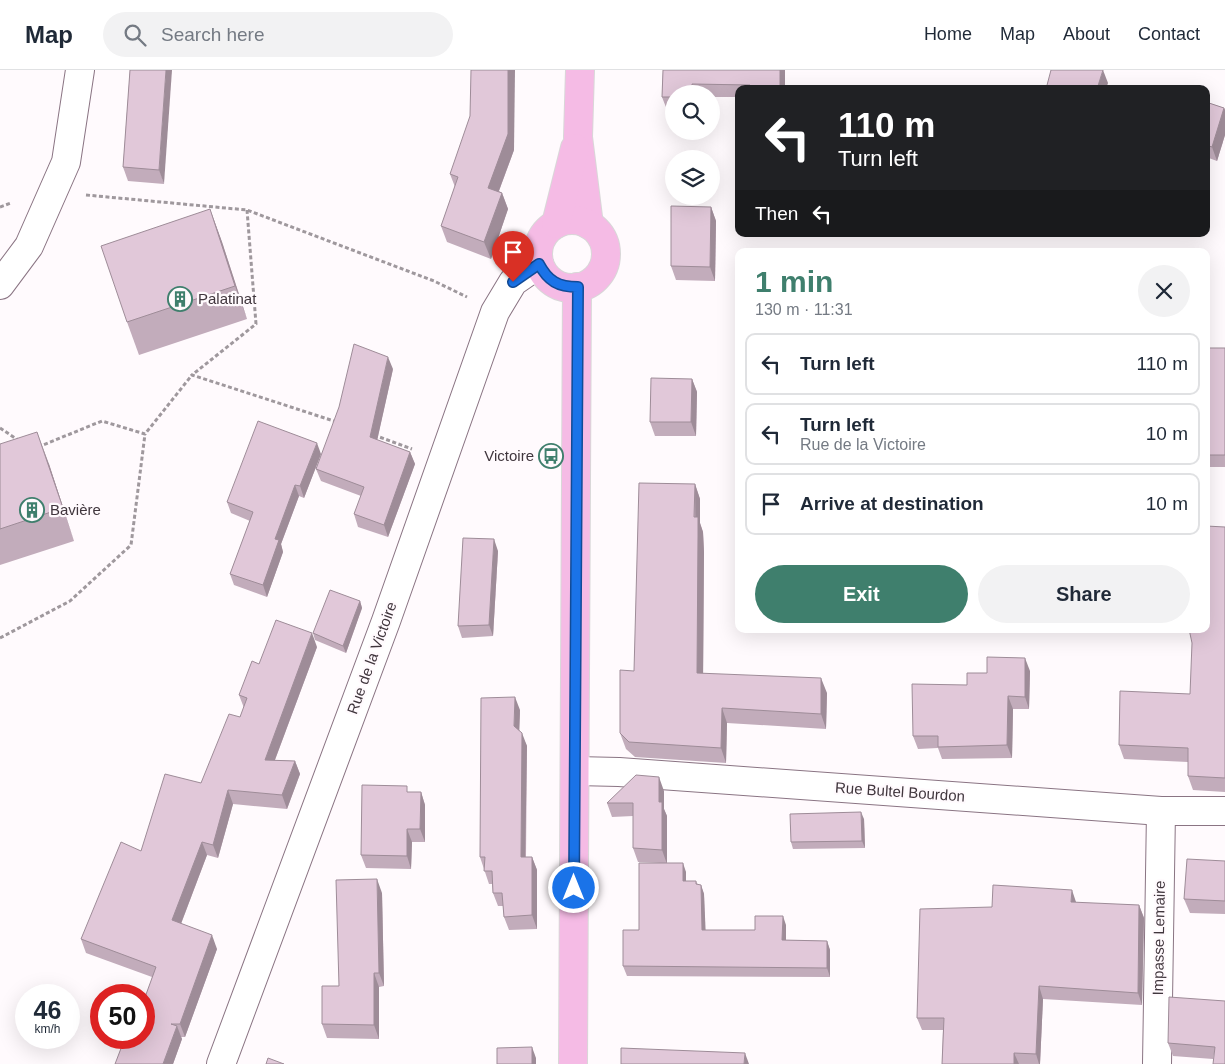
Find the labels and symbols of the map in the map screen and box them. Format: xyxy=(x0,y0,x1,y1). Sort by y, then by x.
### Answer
pin xyxy=(492,231,534,282)
building icon: Palatinat xyxy=(167,286,193,312)
place label: Palatinat xyxy=(198,290,257,307)
bus stop icon: Victoire xyxy=(538,443,564,469)
place label: Victoire xyxy=(484,447,534,464)
building icon: Bavière xyxy=(19,497,45,523)
place label: Bavière xyxy=(50,501,101,518)
street label: Rue de la Victoire xyxy=(343,599,400,716)
street label: Rue Bultel Bourdon xyxy=(835,778,966,805)
position arrow xyxy=(547,861,599,913)
street label: Impasse Lemaire xyxy=(1149,880,1168,996)
speed limit sign: 50 xyxy=(90,984,155,1049)

